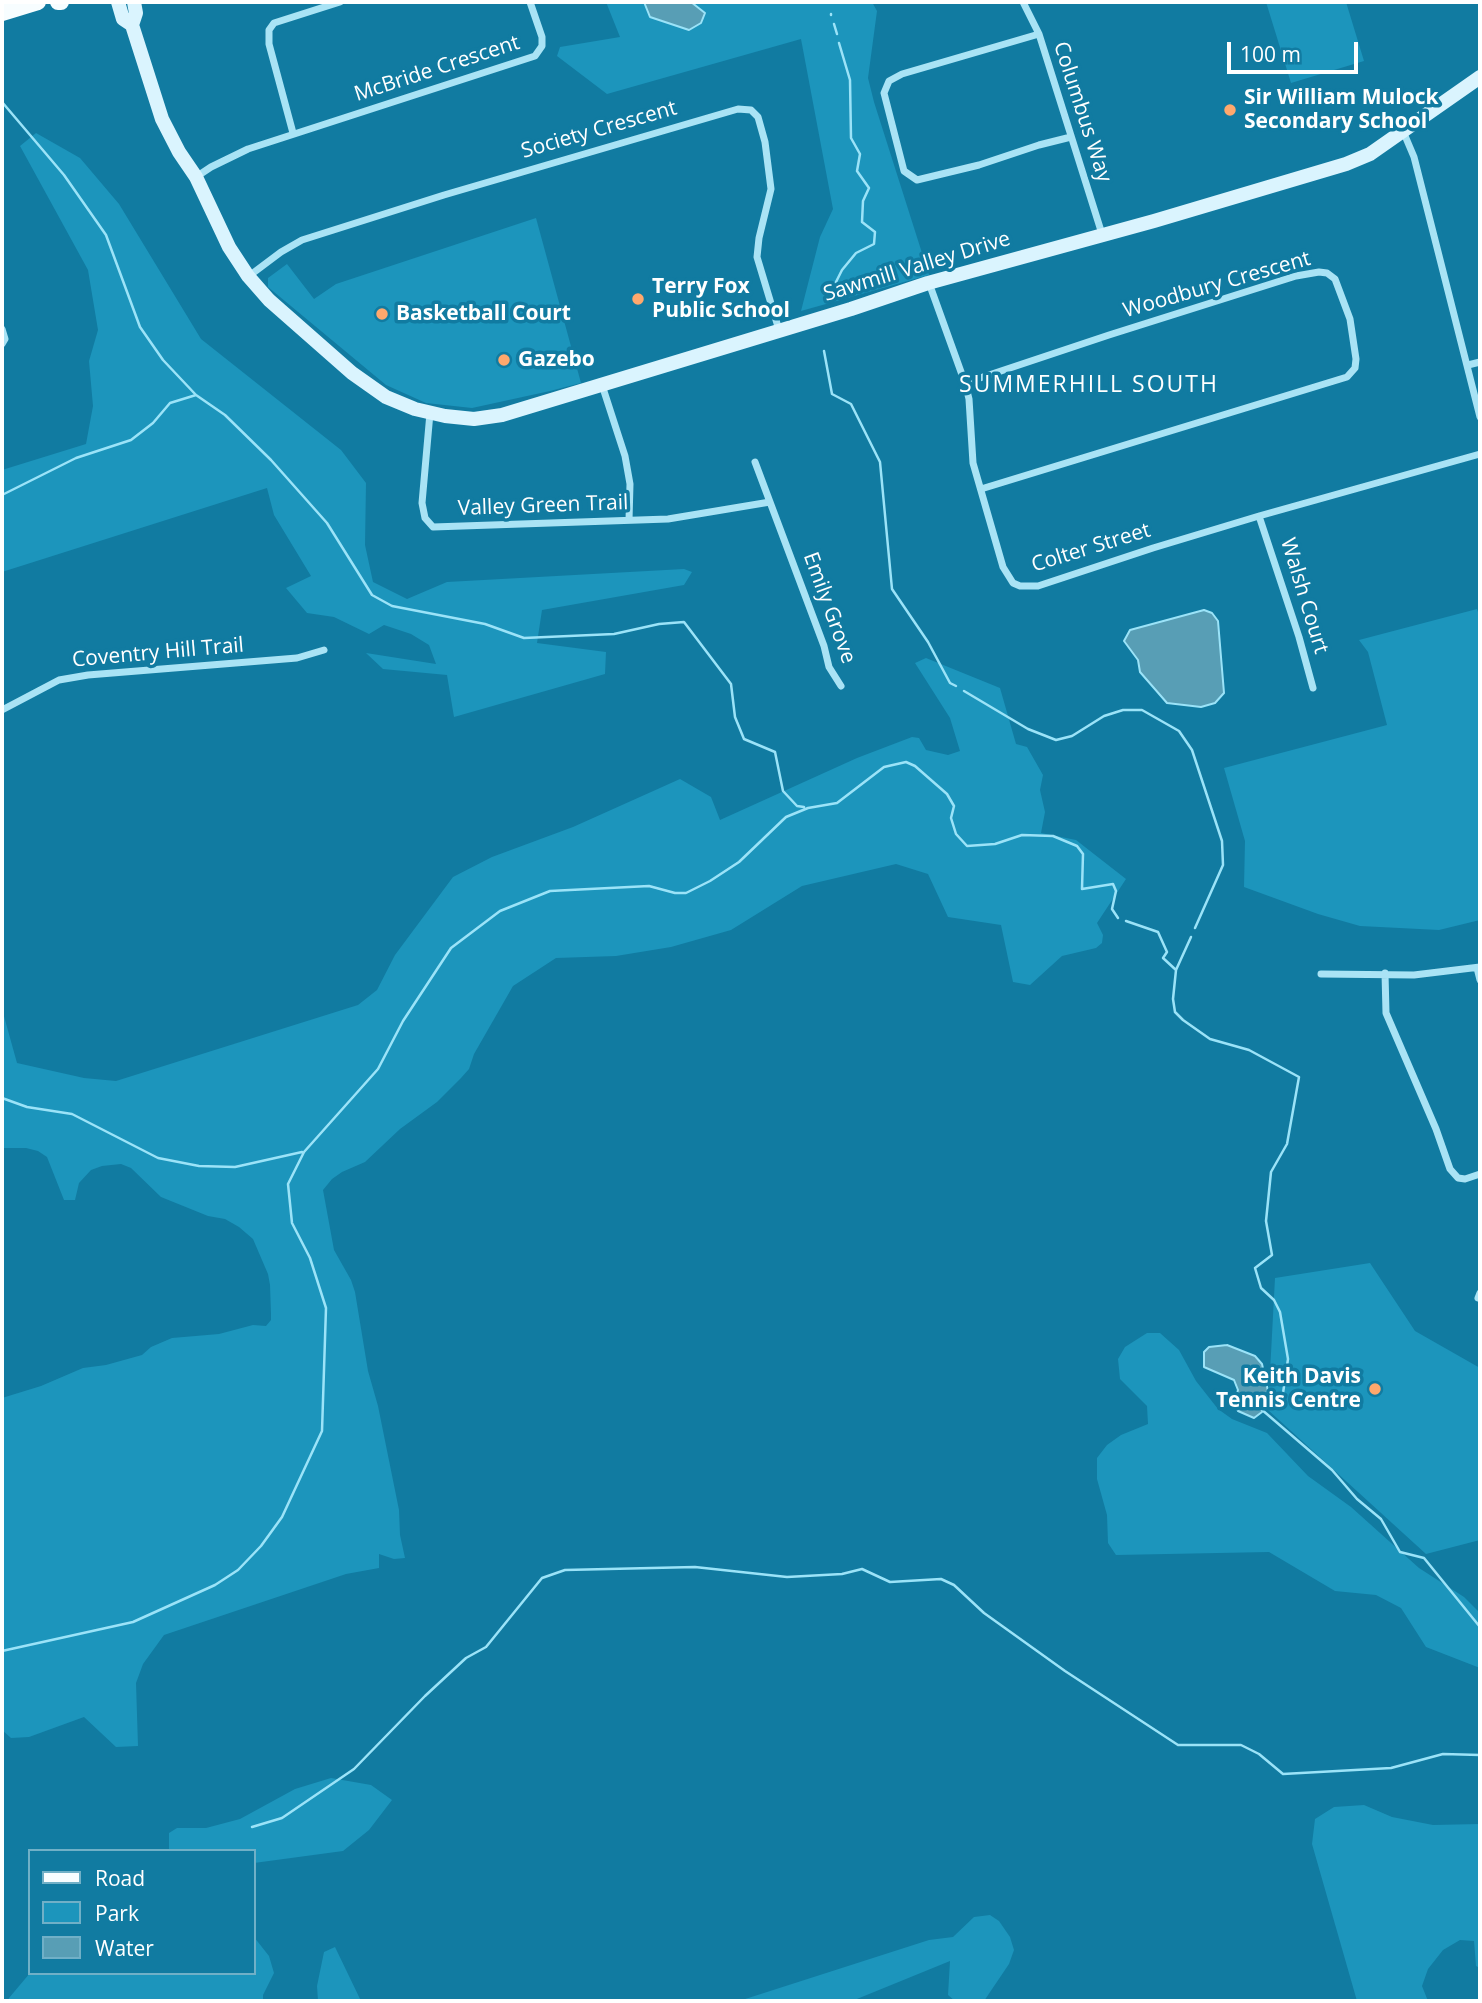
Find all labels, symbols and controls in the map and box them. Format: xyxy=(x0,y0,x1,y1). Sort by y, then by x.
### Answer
scale bar xyxy=(1230,28,1361,72)
street label: McBride Crescent xyxy=(351,30,523,108)
street label: Columbus Way xyxy=(1047,39,1117,185)
text: 100 m xyxy=(1240,40,1301,68)
place label: Sir William Mulock Secondary School xyxy=(1244,85,1438,135)
street label: Society Crescent xyxy=(518,96,680,164)
marker: Sir William Mulock Secondary School xyxy=(1222,102,1238,118)
street label: Sawmill Valley Drive xyxy=(820,227,1014,307)
street label: Woodbury Crescent xyxy=(1120,246,1314,324)
place label: Terry Fox Public School xyxy=(652,274,790,324)
marker: Terry Fox Public School xyxy=(630,291,646,307)
place label: Basketball Court xyxy=(396,301,571,327)
marker: Basketball Court xyxy=(374,306,390,322)
place label: Gazebo xyxy=(518,347,595,373)
marker: Gazebo xyxy=(496,352,512,368)
district label: SUMMERHILL SOUTH xyxy=(961,371,1217,399)
street label: Valley Green Trail xyxy=(457,490,629,522)
street label: Colter Street xyxy=(1028,518,1154,578)
street label: Walsh Court xyxy=(1274,535,1334,657)
street label: Emily Grove xyxy=(797,549,861,667)
street label: Coventry Hill Trail xyxy=(71,633,245,673)
place label: Keith Davis Tennis Centre xyxy=(1216,1364,1361,1414)
marker: Keith Davis Tennis Centre xyxy=(1367,1381,1383,1397)
legend xyxy=(28,1849,256,1975)
text: Road xyxy=(95,1864,145,1892)
text: Park xyxy=(95,1899,139,1927)
text: Water xyxy=(95,1934,154,1962)

